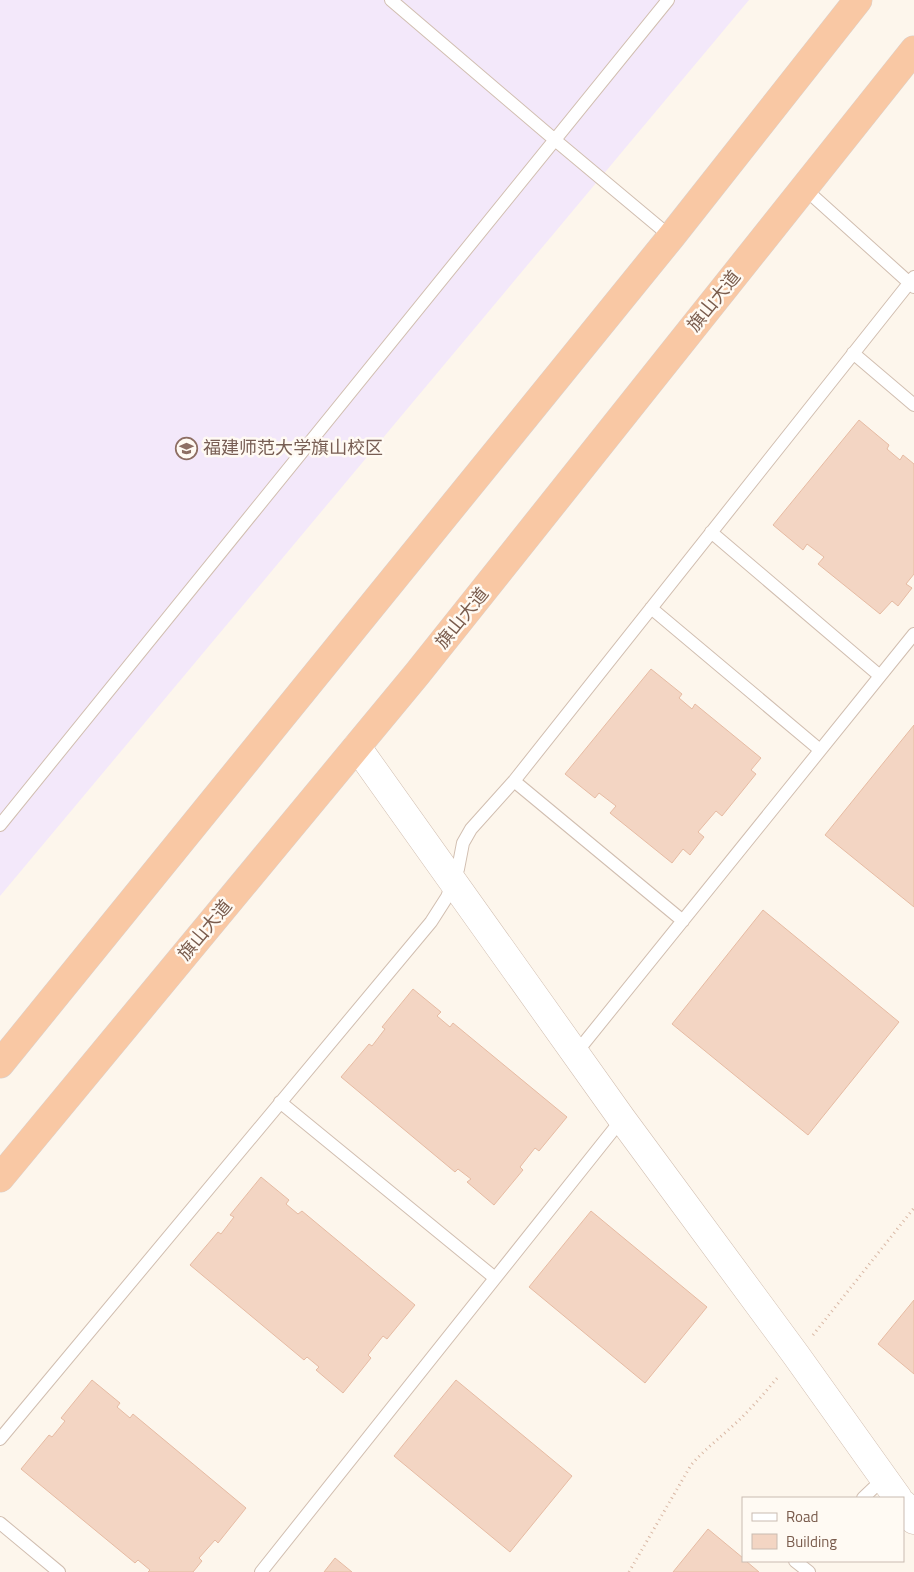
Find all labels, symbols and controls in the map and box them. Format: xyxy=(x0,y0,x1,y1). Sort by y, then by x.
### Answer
street label: 旗山大道 xyxy=(680,264,747,337)
place label: 福建师范大学旗山校区 xyxy=(203,434,383,461)
school or university icon: 福建师范大学旗山校区 xyxy=(175,436,199,460)
street label: 旗山大道 xyxy=(428,581,495,654)
street label: 旗山大道 xyxy=(171,893,238,966)
legend xyxy=(742,1497,904,1562)
text: Road xyxy=(786,1505,818,1528)
text: Building xyxy=(786,1530,837,1553)

